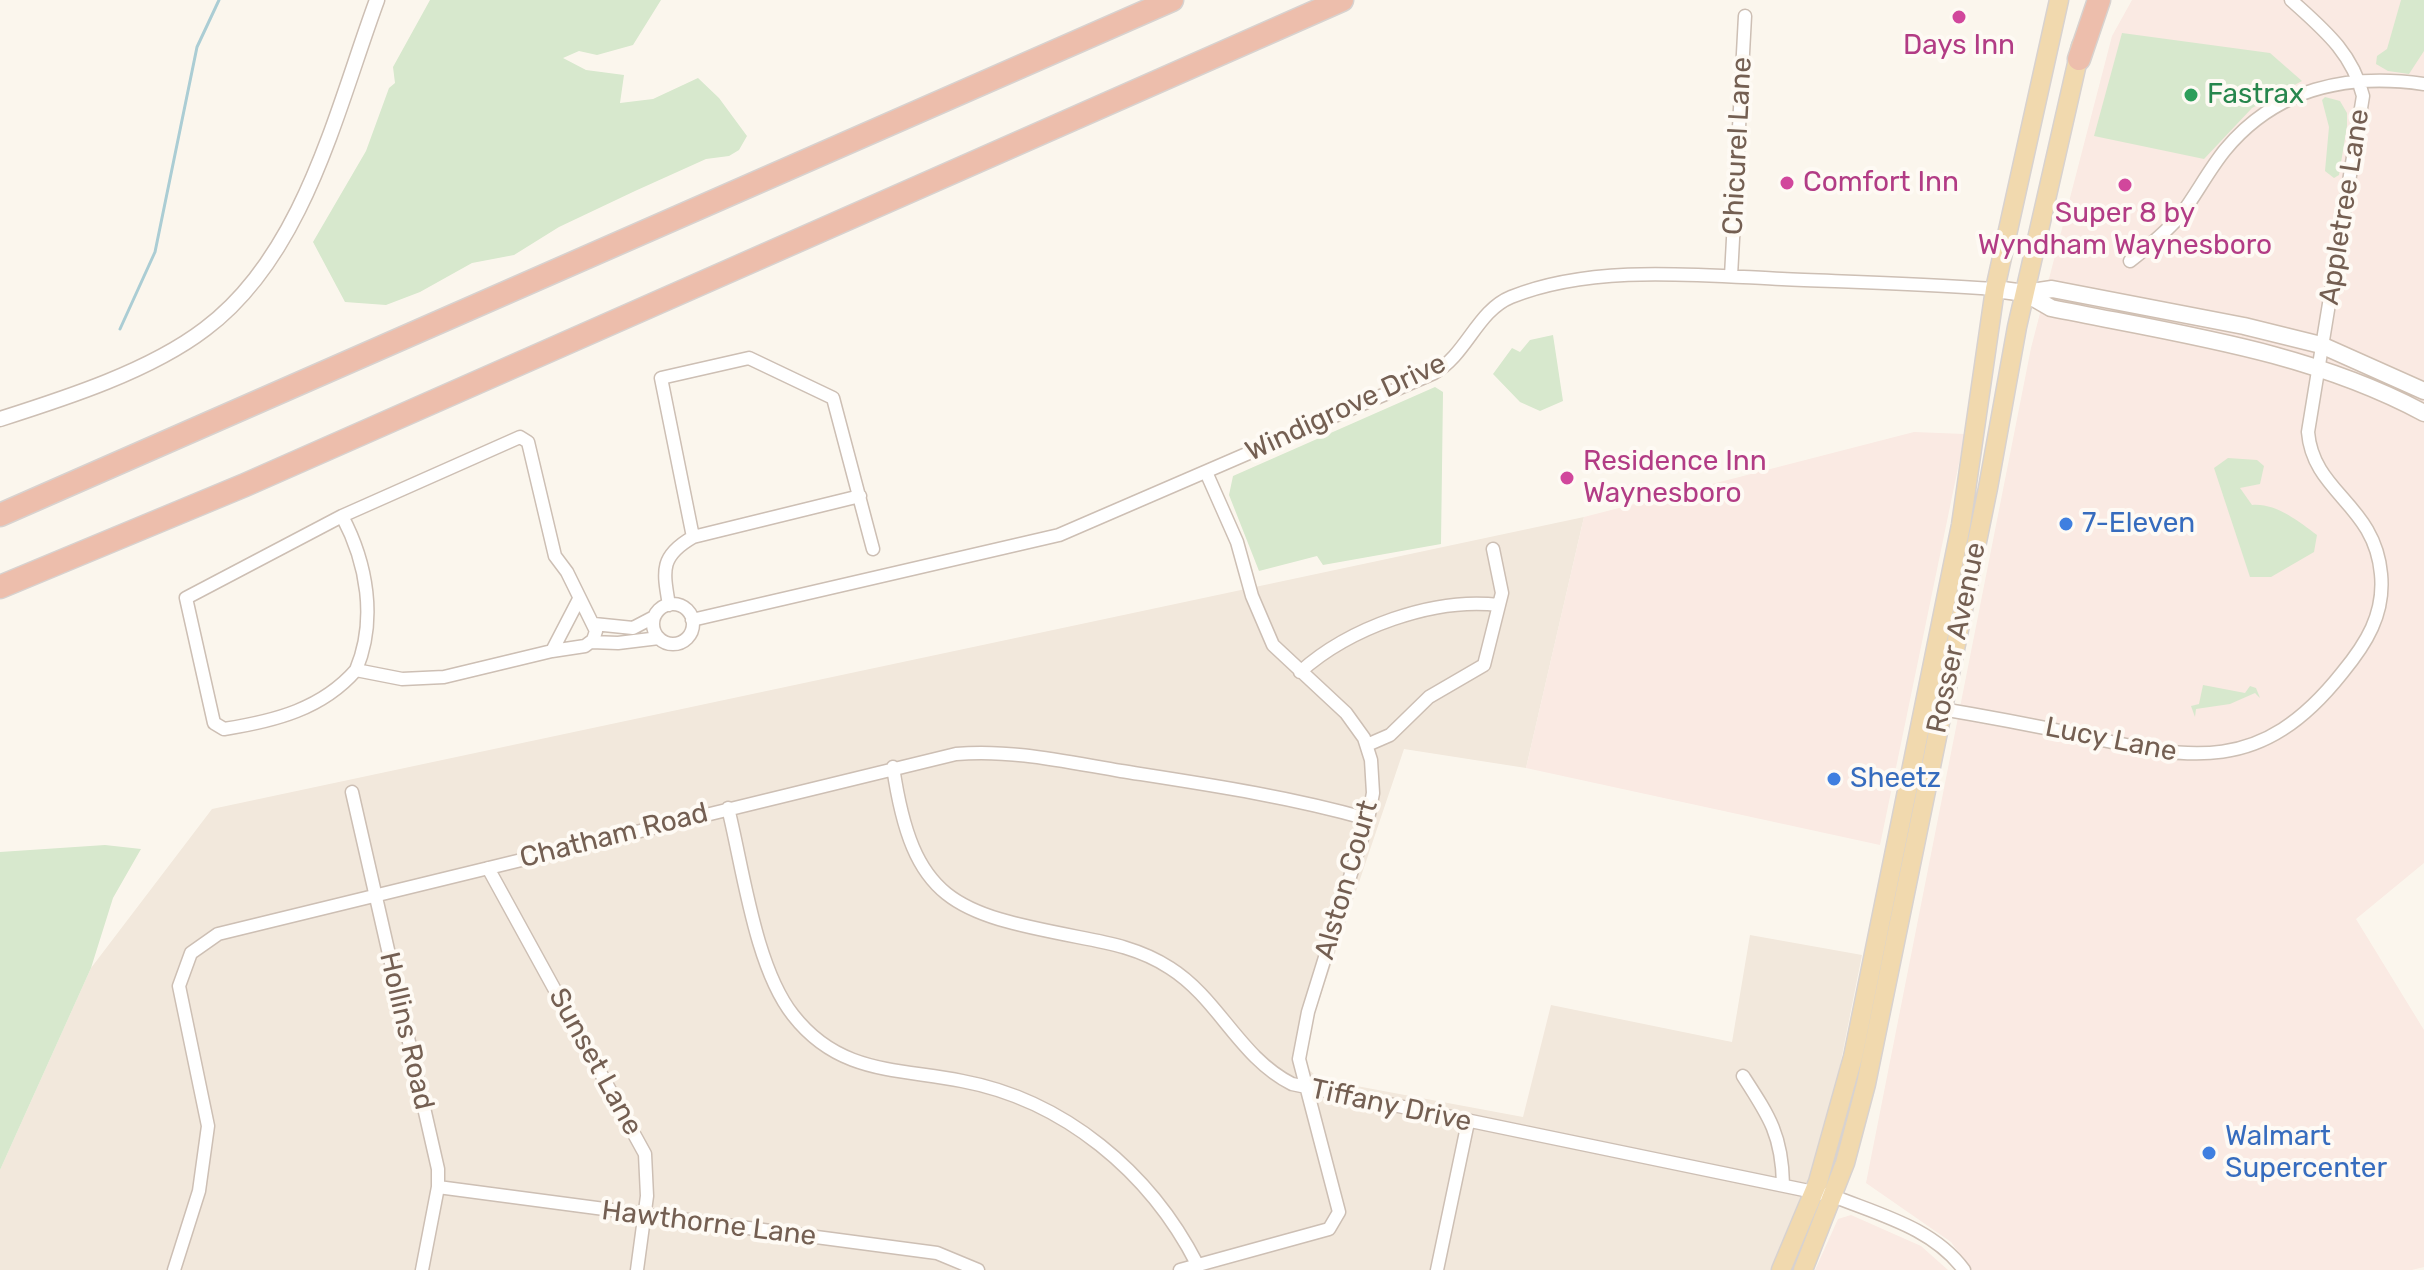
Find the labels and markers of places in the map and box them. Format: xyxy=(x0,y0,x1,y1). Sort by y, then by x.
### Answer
marker: Days Inn xyxy=(1950,8,1968,26)
place label: Days Inn xyxy=(1903,29,2015,63)
place label: Fastrax xyxy=(2207,78,2304,112)
marker: Fastrax xyxy=(2182,86,2200,104)
place label: Comfort Inn xyxy=(1803,166,1959,200)
marker: Comfort Inn xyxy=(1778,174,1796,192)
marker: Super 8 by Wyndham Waynesboro xyxy=(2116,176,2134,194)
place label: Super 8 by Wyndham Waynesboro xyxy=(1978,197,2272,263)
place label: Residence Inn Waynesboro xyxy=(1583,445,1767,511)
marker: Residence Inn Waynesboro xyxy=(1558,469,1576,487)
place label: 7-Eleven xyxy=(2082,507,2195,541)
marker: 7-Eleven xyxy=(2057,515,2075,533)
place label: Sheetz xyxy=(1850,762,1941,796)
marker: Sheetz xyxy=(1825,770,1843,788)
place label: Walmart Supercenter xyxy=(2225,1120,2387,1186)
marker: Walmart Supercenter xyxy=(2200,1144,2218,1162)

